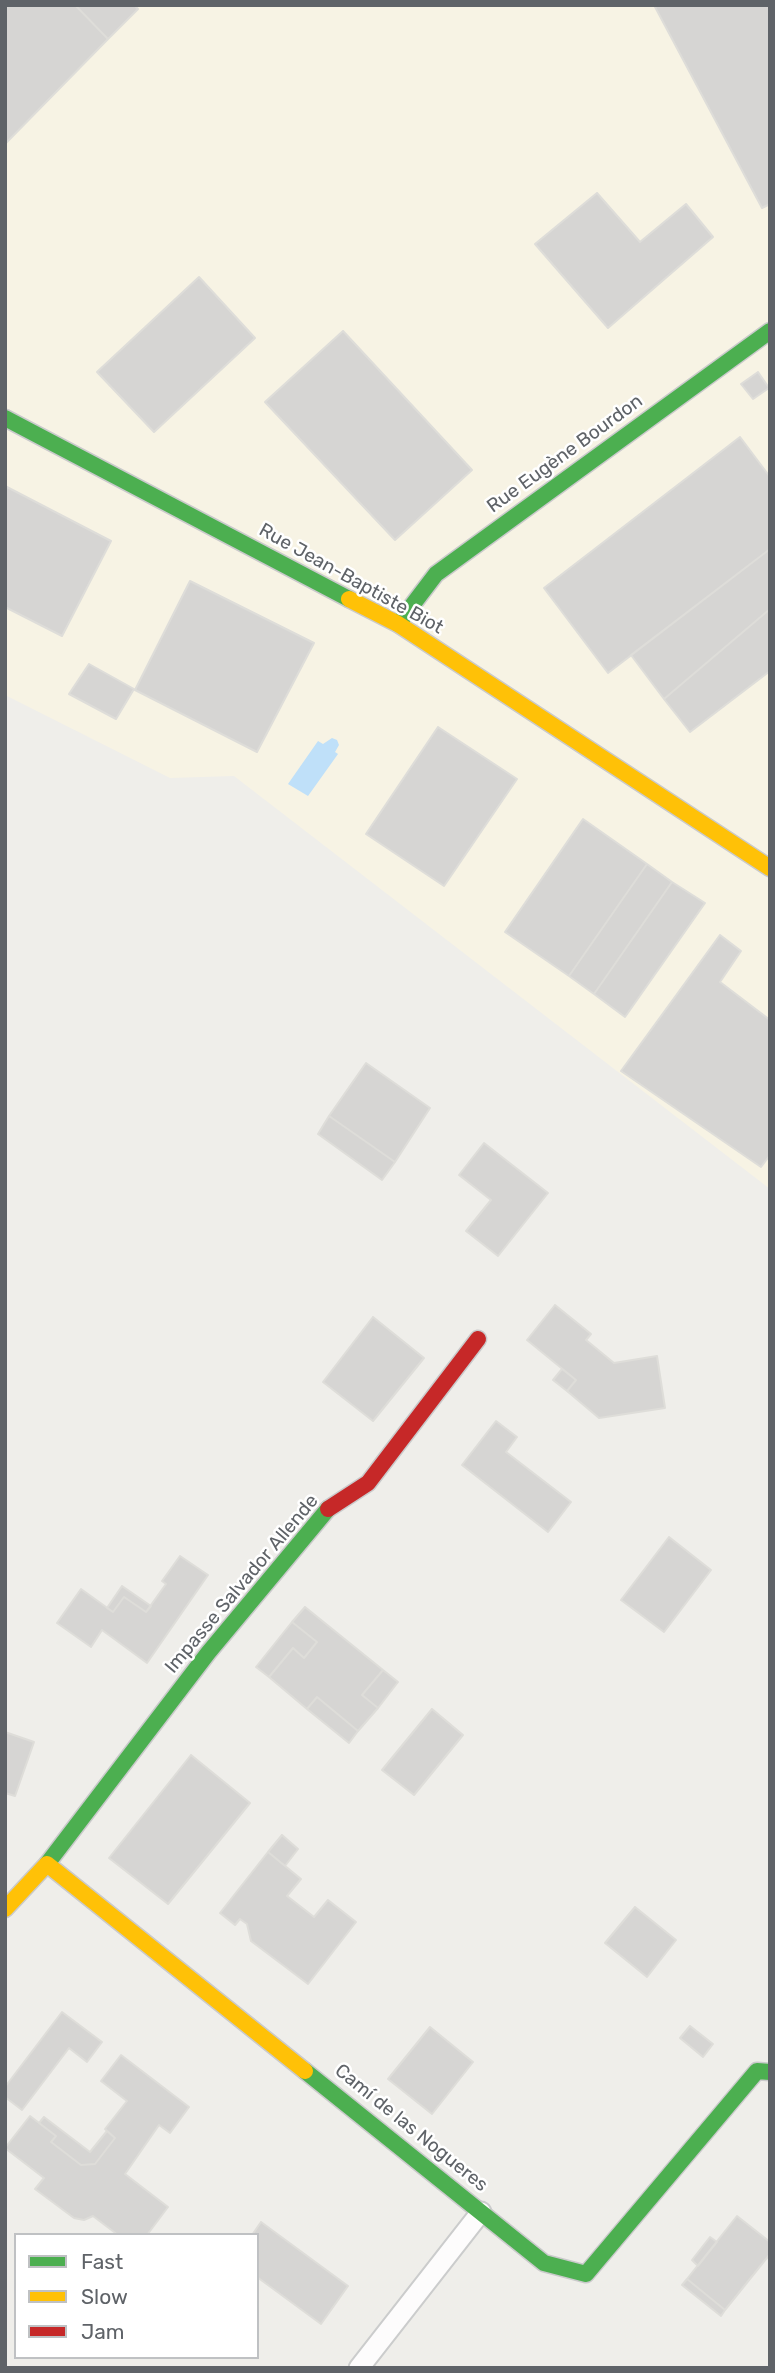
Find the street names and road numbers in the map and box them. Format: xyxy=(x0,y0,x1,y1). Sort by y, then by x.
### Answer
street label: Rue Eugène Bourdon xyxy=(483,390,647,518)
street label: Rue Jean-Baptiste Biot xyxy=(255,519,447,639)
street label: Impasse Salvador Allende xyxy=(161,1490,323,1678)
street label: Camí de las Nogueres xyxy=(330,2059,492,2197)

